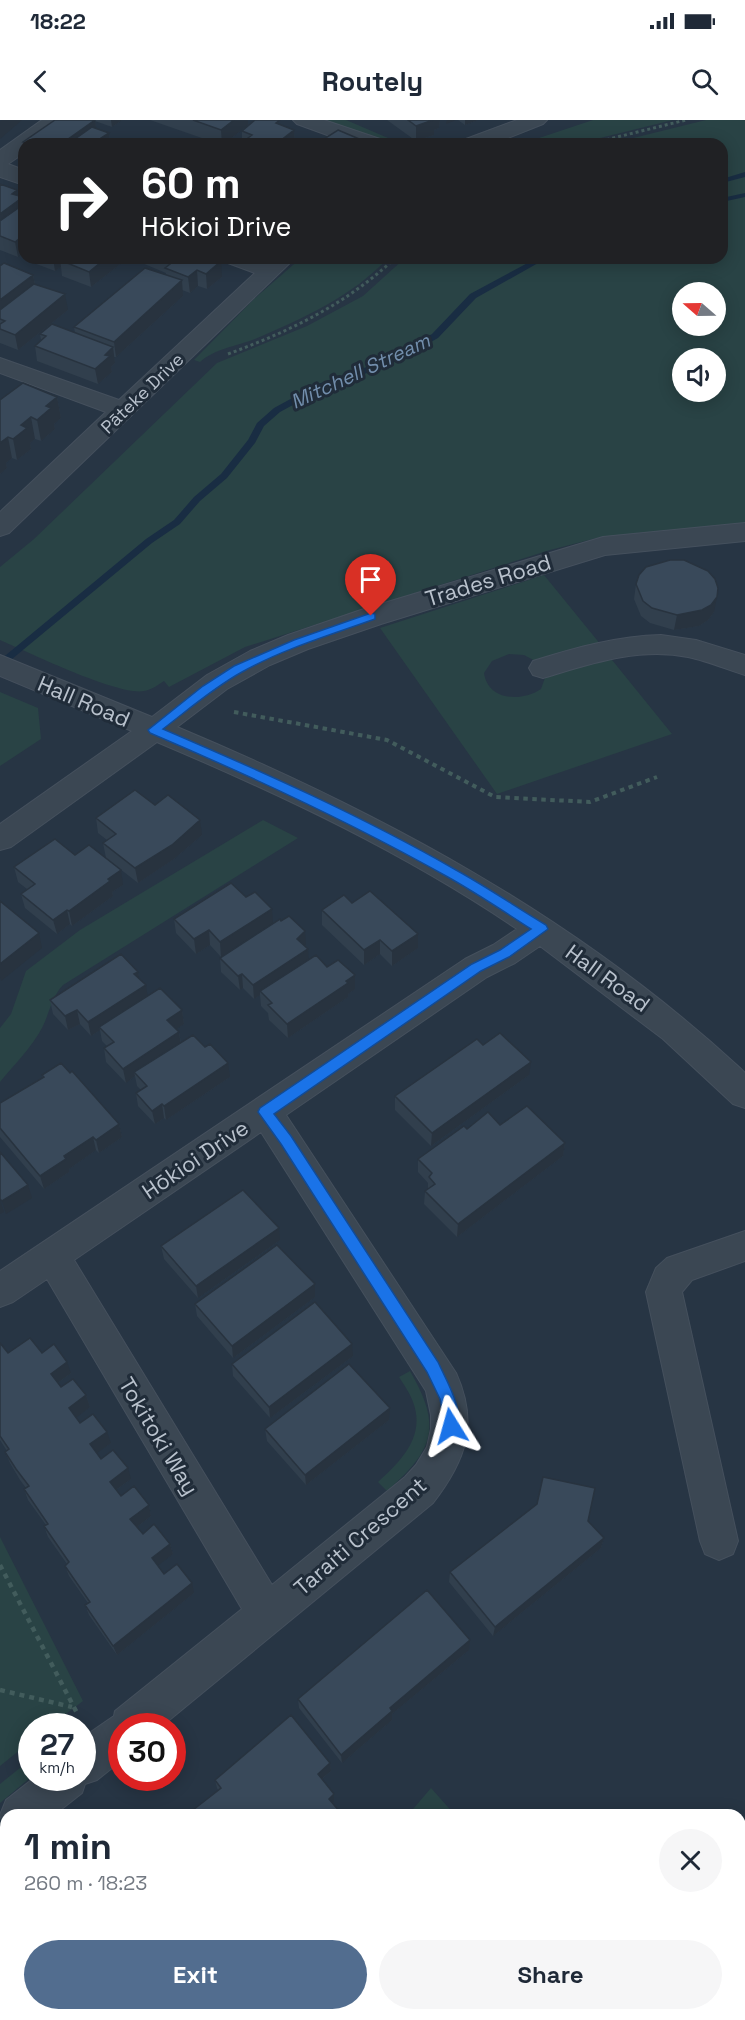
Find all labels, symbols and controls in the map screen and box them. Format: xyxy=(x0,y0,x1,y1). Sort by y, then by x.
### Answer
text: 18:22 xyxy=(30,7,86,35)
text: Routely xyxy=(322,64,423,99)
icon: back xyxy=(24,65,57,98)
icon: search xyxy=(688,65,721,98)
text: 60 m xyxy=(141,157,241,210)
icon: right xyxy=(42,162,120,240)
text: Hōkioi Drive xyxy=(141,209,291,244)
north arrow xyxy=(672,282,726,336)
map controls xyxy=(672,282,726,402)
water label: Mitchell Stream xyxy=(286,327,435,415)
street label: Pāteke Drive xyxy=(96,348,188,438)
button: sound xyxy=(672,348,726,402)
street label: Trades Road xyxy=(422,548,554,612)
pin xyxy=(345,554,396,616)
icon: arrive xyxy=(354,563,387,596)
street label: Hall Road xyxy=(34,669,134,733)
street label: Hall Road xyxy=(560,938,656,1018)
street label: Hōkioi Drive xyxy=(136,1113,254,1205)
street label: Tokitoki Way xyxy=(113,1372,205,1500)
position arrow xyxy=(419,1394,483,1458)
street label: Taraiti Crescent xyxy=(288,1471,432,1601)
speed limit sign: 30 xyxy=(108,1713,186,1791)
text: 27 xyxy=(40,1725,74,1764)
text: km/h xyxy=(39,1758,75,1777)
text: 1 min xyxy=(24,1824,112,1870)
button: close xyxy=(659,1829,722,1892)
text: 260 m · 18:23 xyxy=(24,1870,147,1896)
button: Exit xyxy=(24,1940,367,2009)
button: Share xyxy=(379,1940,722,2009)

